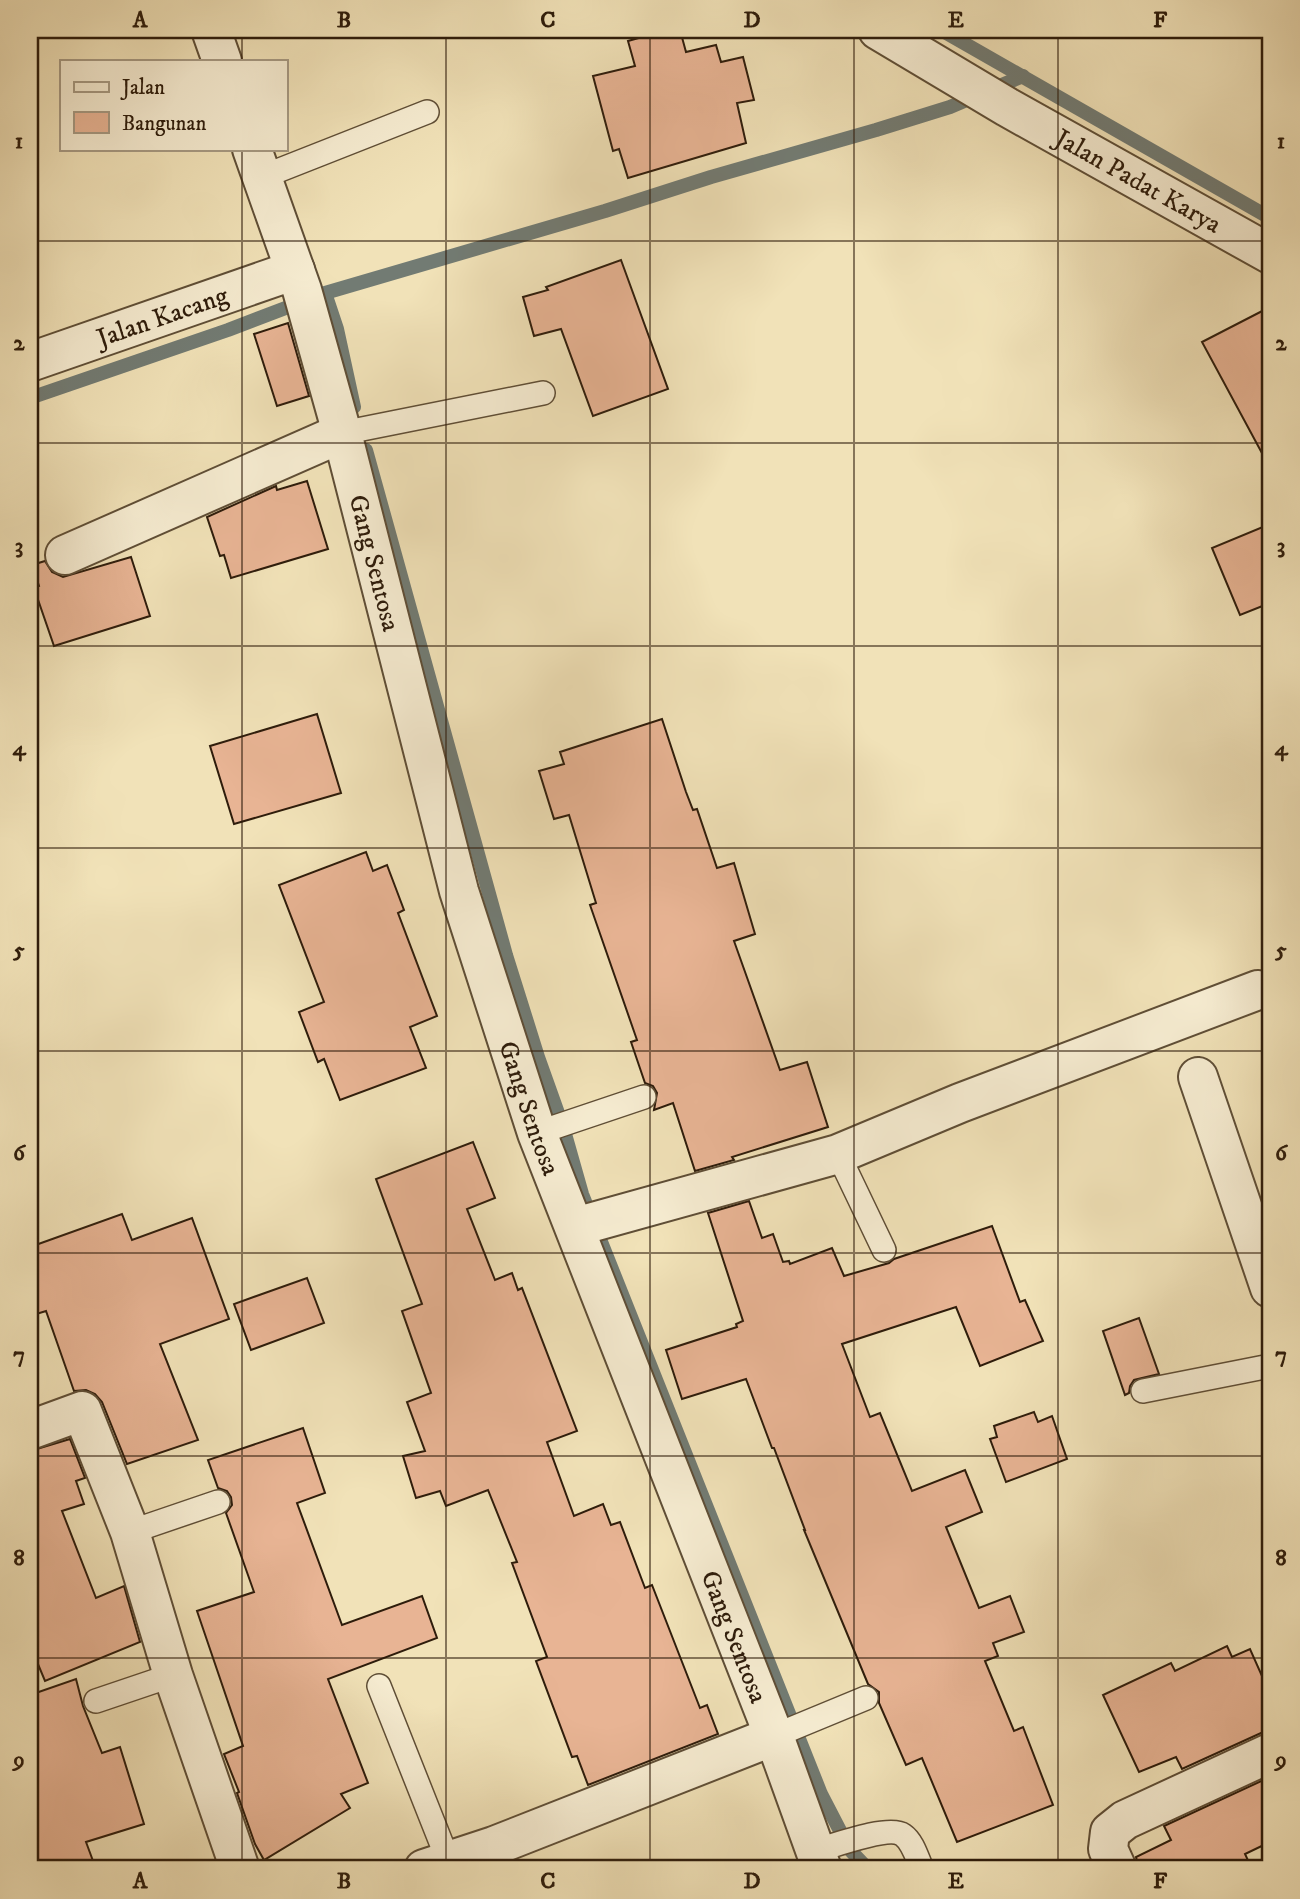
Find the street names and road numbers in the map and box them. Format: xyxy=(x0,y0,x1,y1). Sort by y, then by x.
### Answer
street label: Jalan Padat Karya xyxy=(1047,121,1227,242)
street label: Jalan Kacang xyxy=(91,279,233,356)
street label: Gang Sentosa xyxy=(340,491,407,635)
street label: Gang Sentosa xyxy=(490,1037,567,1180)
street label: Gang Sentosa xyxy=(693,1566,774,1708)

